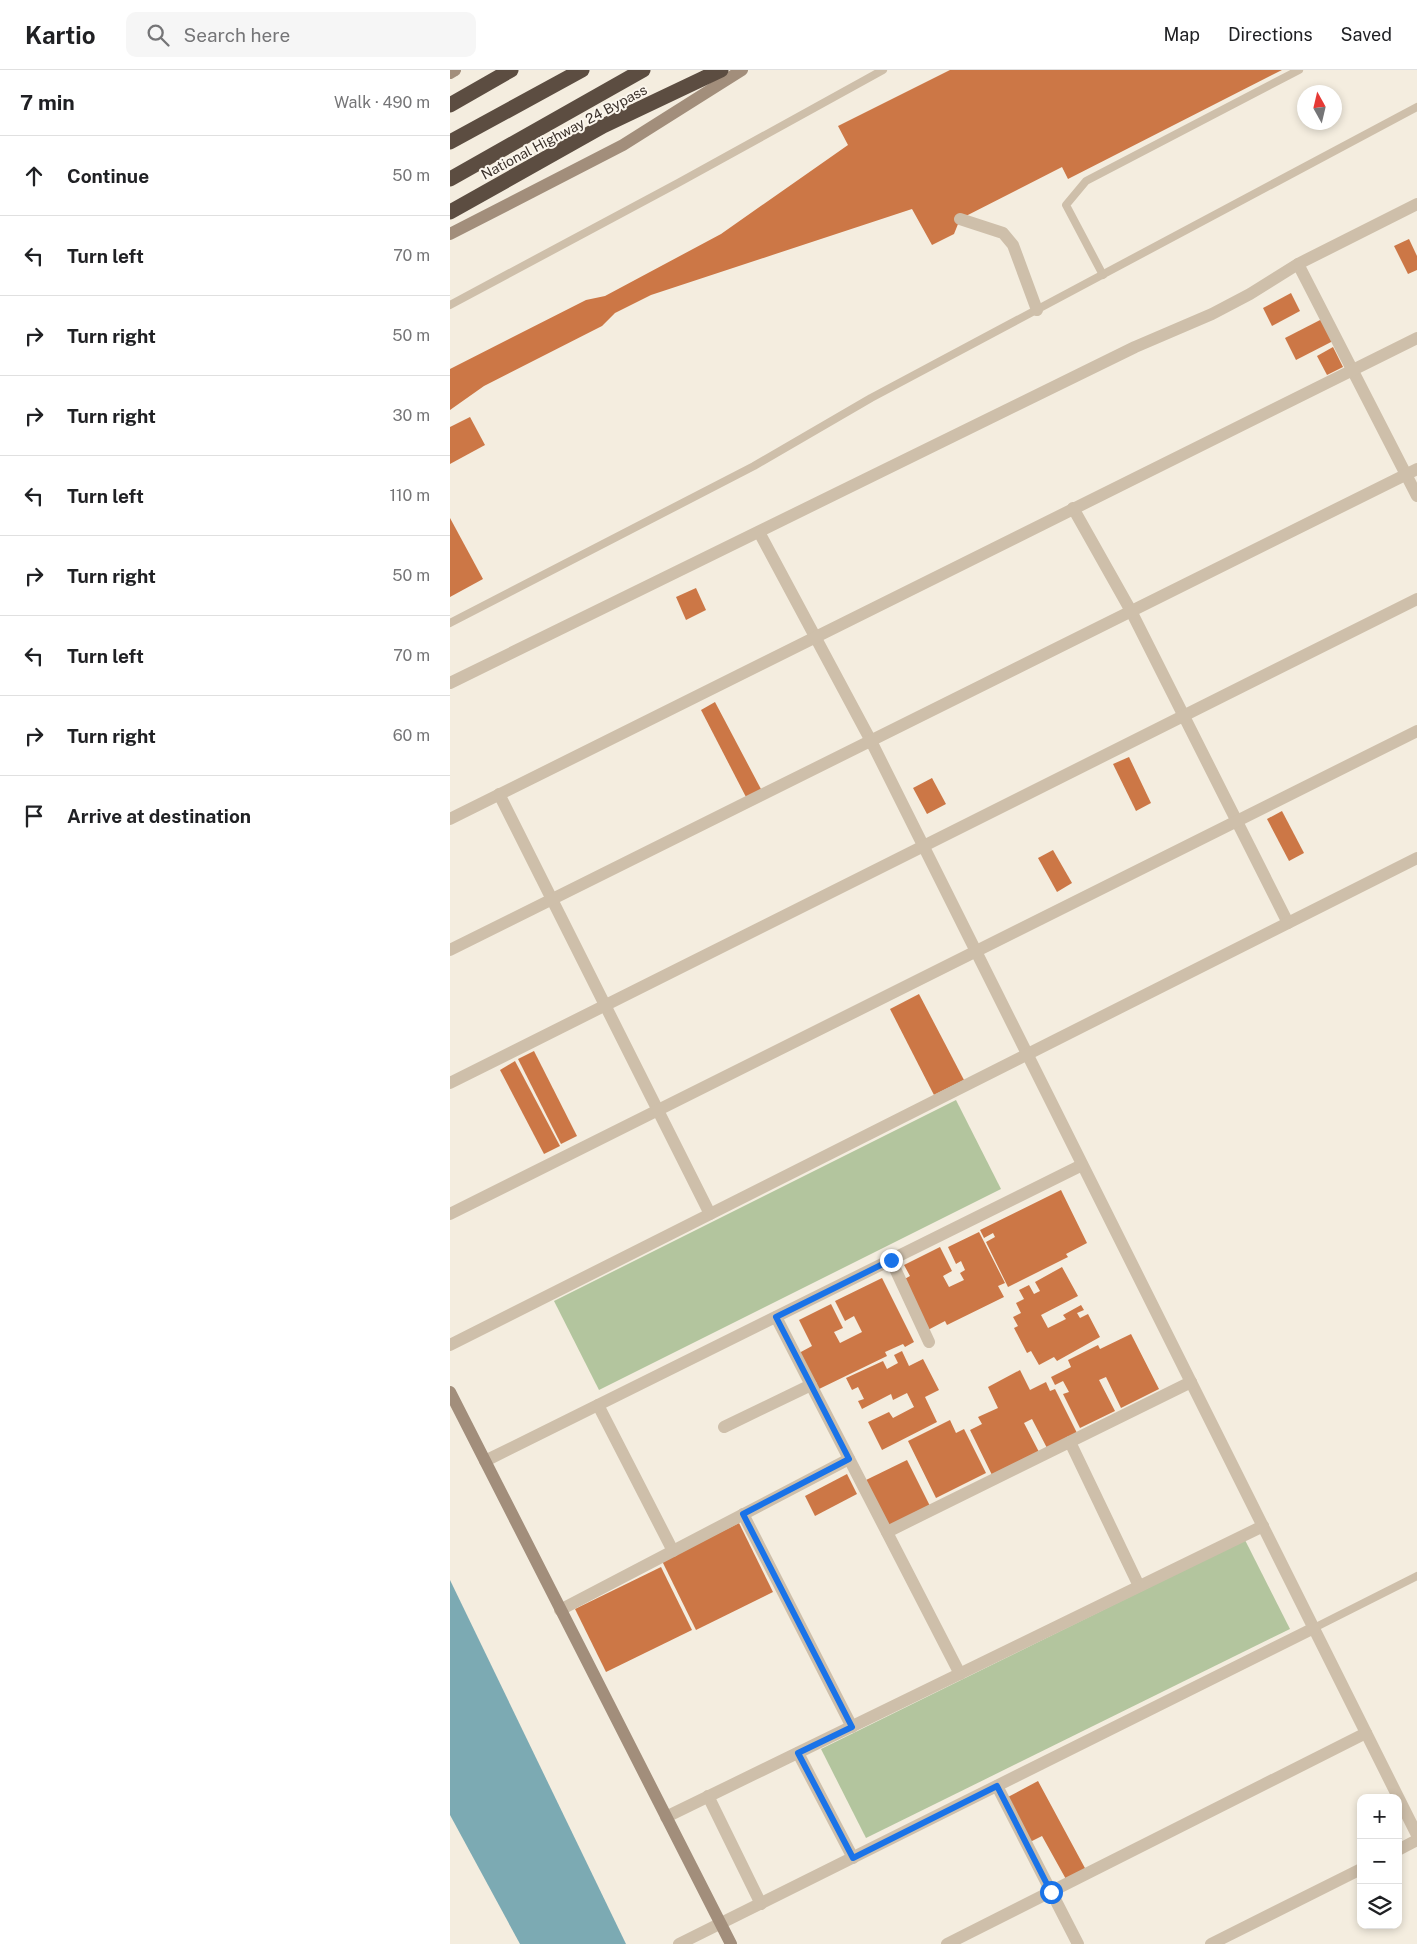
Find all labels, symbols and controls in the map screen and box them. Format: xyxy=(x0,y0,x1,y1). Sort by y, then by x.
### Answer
search box xyxy=(126,12,476,57)
text: Kartio xyxy=(25,21,96,49)
icon: search xyxy=(144,21,172,49)
text: Search here xyxy=(184,24,290,46)
text: Map xyxy=(1163,24,1200,45)
text: Directions xyxy=(1228,24,1313,45)
text: Saved xyxy=(1341,24,1392,45)
street label: National Highway 24 Bypass xyxy=(478,81,650,183)
north arrow xyxy=(1297,85,1342,130)
text: 7 min xyxy=(20,90,75,115)
text: Walk · 490 m xyxy=(334,93,430,112)
icon: ahead xyxy=(20,162,48,190)
text: Continue xyxy=(67,165,149,187)
text: 50 m xyxy=(392,166,430,185)
icon: left xyxy=(20,242,48,270)
text: Turn left xyxy=(67,245,144,267)
text: 70 m xyxy=(393,246,430,265)
icon: right xyxy=(20,322,48,350)
text: Turn right xyxy=(67,325,156,347)
text: 50 m xyxy=(392,326,430,345)
icon: right xyxy=(20,402,48,430)
text: Turn right xyxy=(67,405,156,427)
text: 30 m xyxy=(393,406,430,425)
icon: left xyxy=(20,482,48,510)
text: Turn left xyxy=(67,485,144,507)
text: 110 m xyxy=(389,486,430,505)
icon: right xyxy=(20,562,48,590)
text: Turn right xyxy=(67,565,156,587)
text: 50 m xyxy=(392,566,430,585)
icon: left xyxy=(20,642,48,670)
text: Turn left xyxy=(67,645,144,667)
text: 70 m xyxy=(393,646,430,665)
icon: right xyxy=(20,722,48,750)
text: Turn right xyxy=(67,725,156,747)
text: 60 m xyxy=(393,726,430,745)
icon: arrive xyxy=(20,802,48,830)
text: Arrive at destination xyxy=(67,805,251,827)
route end xyxy=(880,1249,903,1272)
map controls xyxy=(1357,1794,1402,1929)
button: + xyxy=(1357,1794,1402,1839)
button: − xyxy=(1357,1839,1402,1884)
route start xyxy=(1040,1881,1063,1904)
button: layers xyxy=(1357,1884,1402,1929)

